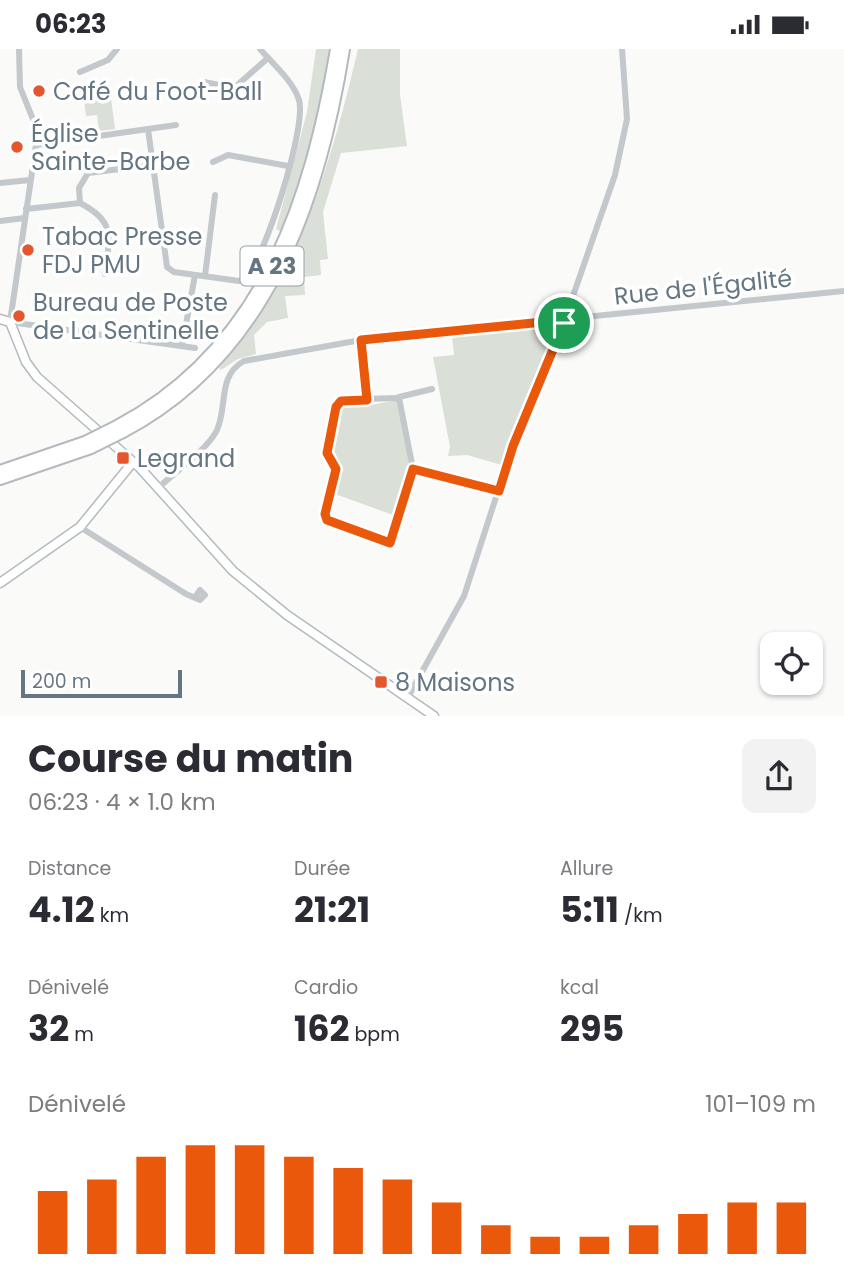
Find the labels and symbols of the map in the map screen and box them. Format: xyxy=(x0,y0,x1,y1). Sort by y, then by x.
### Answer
place label: Café du Foot-Ball xyxy=(53,75,262,108)
marker: Café du Foot-Ball xyxy=(31,83,47,99)
place label: Église Sainte-Barbe xyxy=(31,117,190,178)
marker: Église Sainte-Barbe xyxy=(9,139,25,155)
place label: Tabac Presse FDJ PMU xyxy=(42,220,202,281)
marker: Tabac Presse FDJ PMU xyxy=(20,242,36,258)
road number: A 23 xyxy=(240,247,304,285)
street label: Rue de l'Égalité xyxy=(612,261,794,313)
place label: Bureau de Poste de La Sentinelle xyxy=(33,286,228,347)
pin xyxy=(534,293,594,353)
marker: Bureau de Poste de La Sentinelle xyxy=(11,308,27,324)
place label: Legrand xyxy=(137,442,235,475)
marker: Legrand xyxy=(115,450,131,466)
place label: 8 Maisons xyxy=(395,666,515,699)
scale bar xyxy=(21,667,182,699)
marker: 8 Maisons xyxy=(373,674,389,690)

